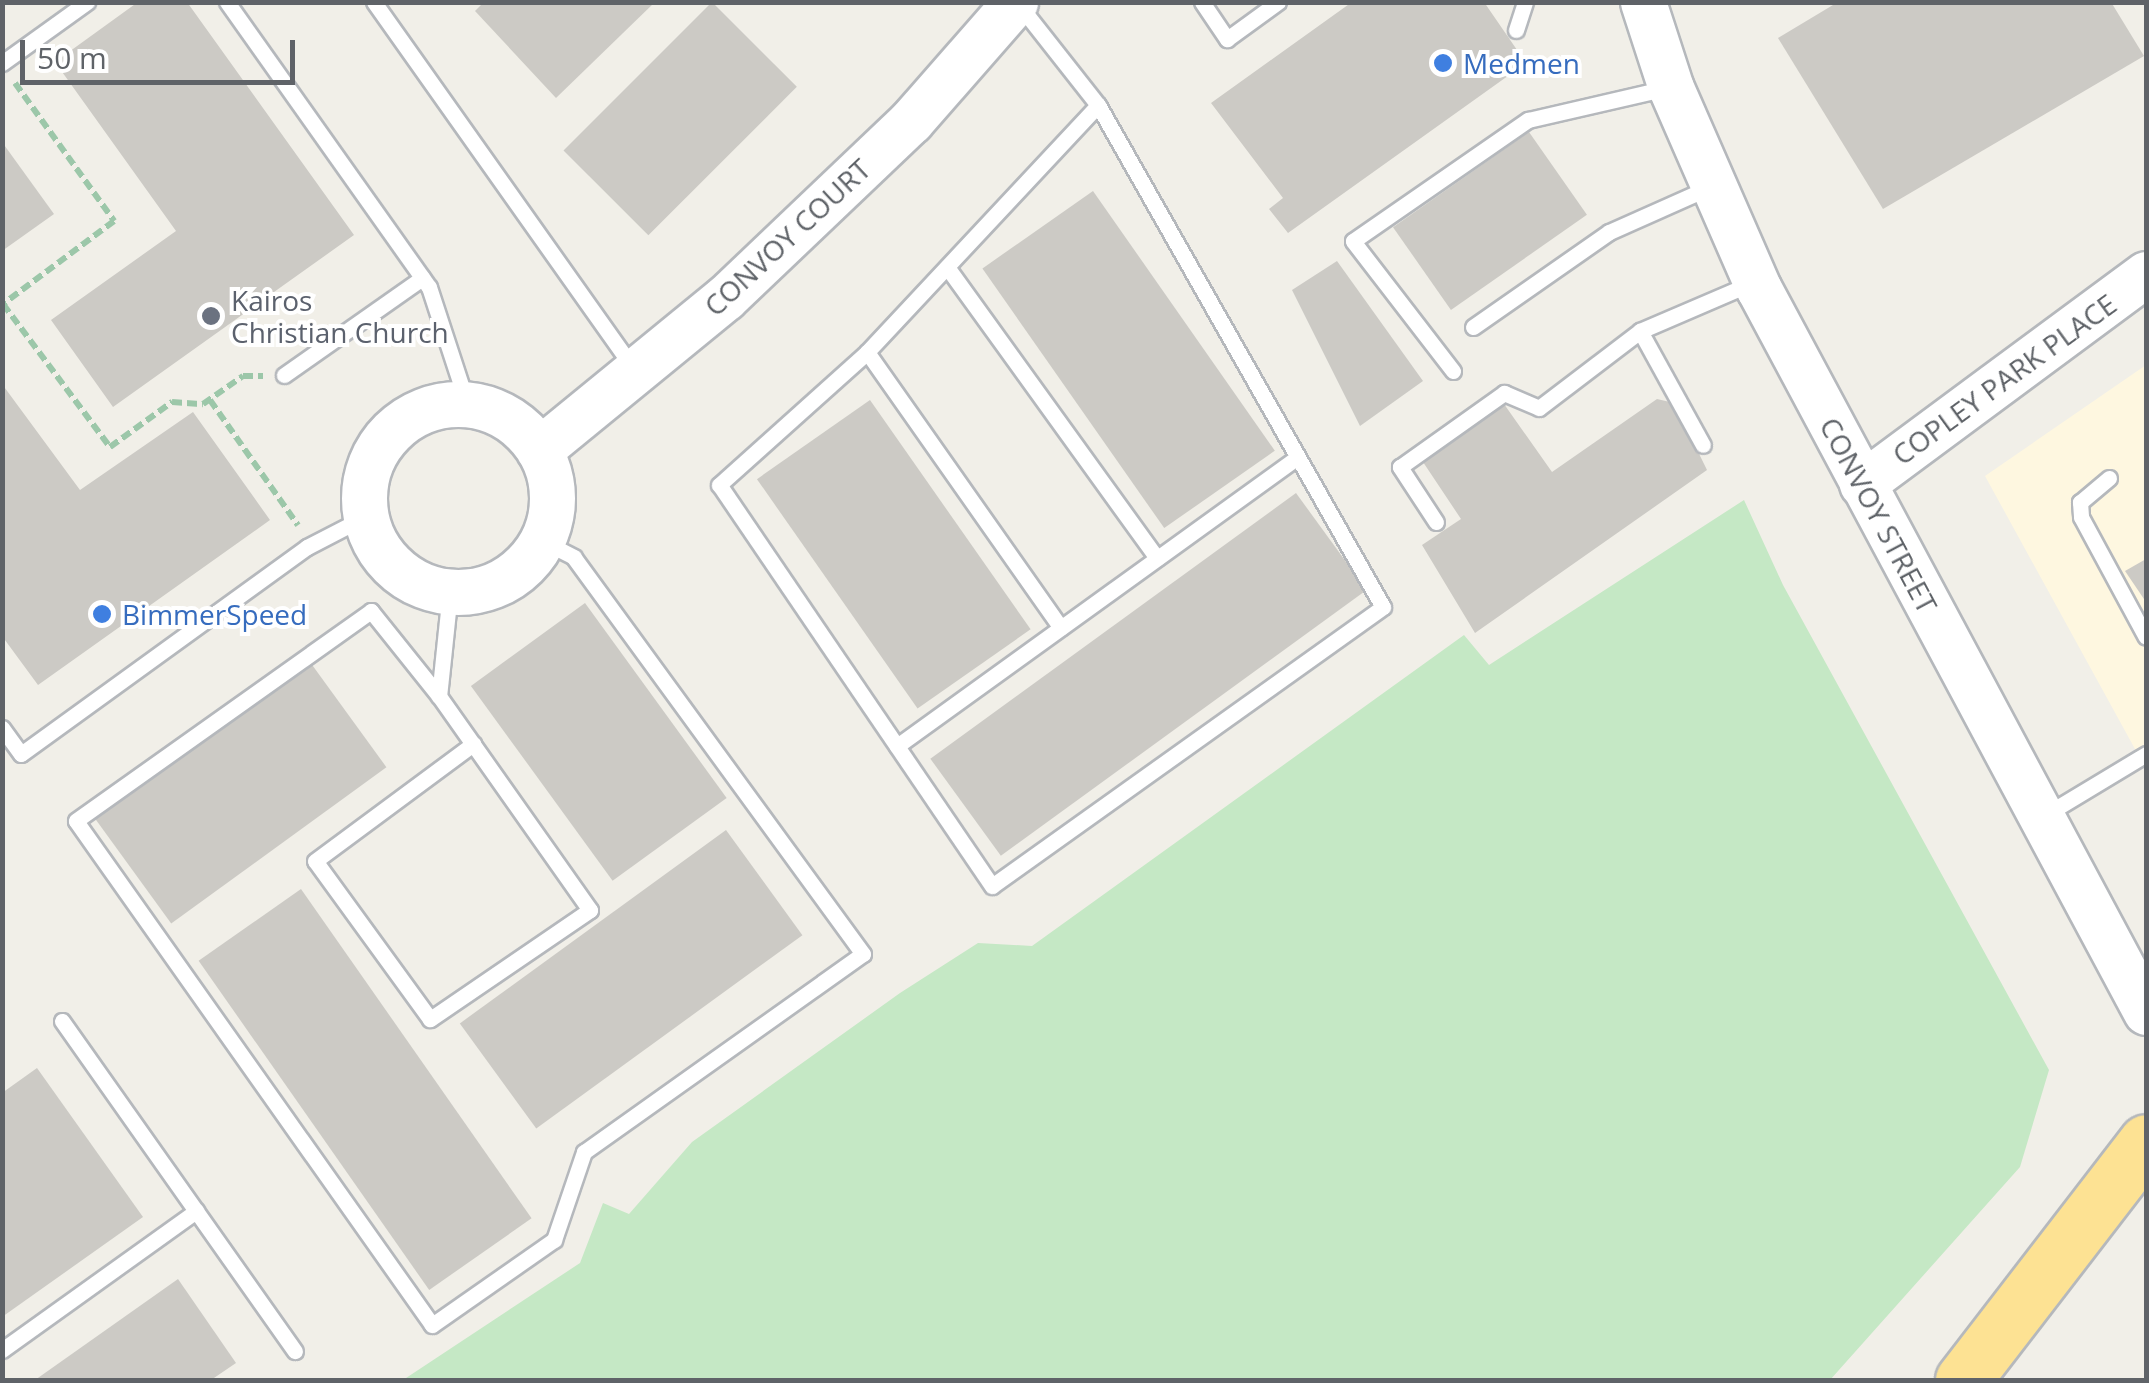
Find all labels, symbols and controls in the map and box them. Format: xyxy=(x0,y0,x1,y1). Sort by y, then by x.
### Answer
scale bar xyxy=(25,20,300,82)
text: 50 m xyxy=(37,37,107,78)
place label: Medmen xyxy=(1463,46,1580,80)
marker: Medmen xyxy=(1432,52,1454,74)
street label: CONVOY COURT xyxy=(697,152,877,322)
place label: Kairos Christian Church xyxy=(231,283,449,349)
street label: COPLEY PARK PLACE xyxy=(1886,287,2122,471)
marker: Kairos Christian Church xyxy=(200,305,222,327)
street label: CONVOY STREET xyxy=(1813,412,1945,618)
place label: BimmerSpeed xyxy=(122,597,307,631)
marker: BimmerSpeed xyxy=(91,603,113,625)

